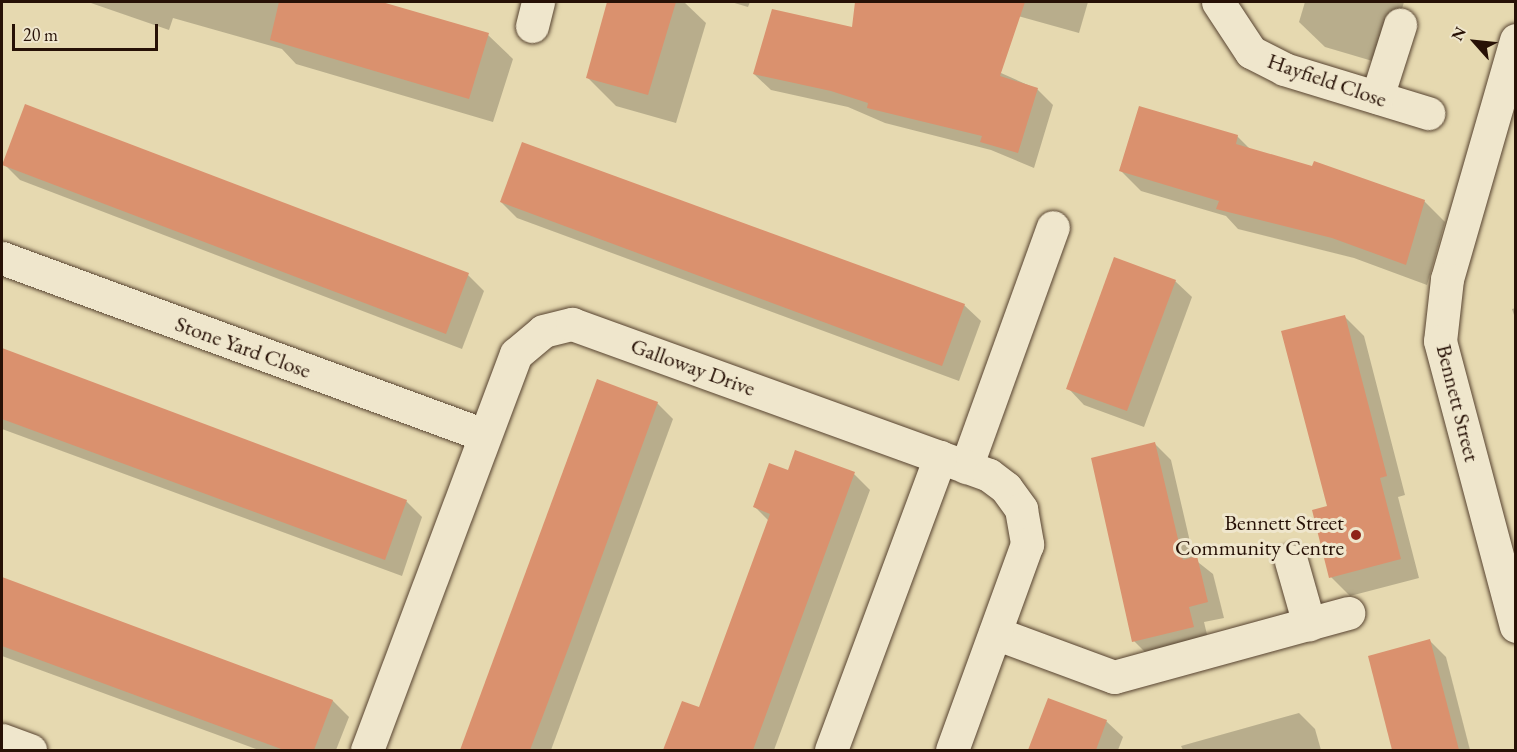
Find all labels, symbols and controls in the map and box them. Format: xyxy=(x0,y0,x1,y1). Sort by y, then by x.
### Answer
scale bar xyxy=(15,12,160,50)
north arrow xyxy=(1445,12,1505,72)
text: 20 m xyxy=(23,23,58,46)
text: N xyxy=(1446,23,1471,44)
street label: Hayfield Close xyxy=(1264,47,1390,113)
street label: Stone Yard Close xyxy=(172,310,314,384)
street label: Galloway Drive xyxy=(627,332,759,402)
street label: Bennett Street xyxy=(1431,342,1485,464)
place label: Bennett Street Community Centre xyxy=(1175,509,1344,560)
marker: Bennett Street Community Centre xyxy=(1349,528,1363,542)

